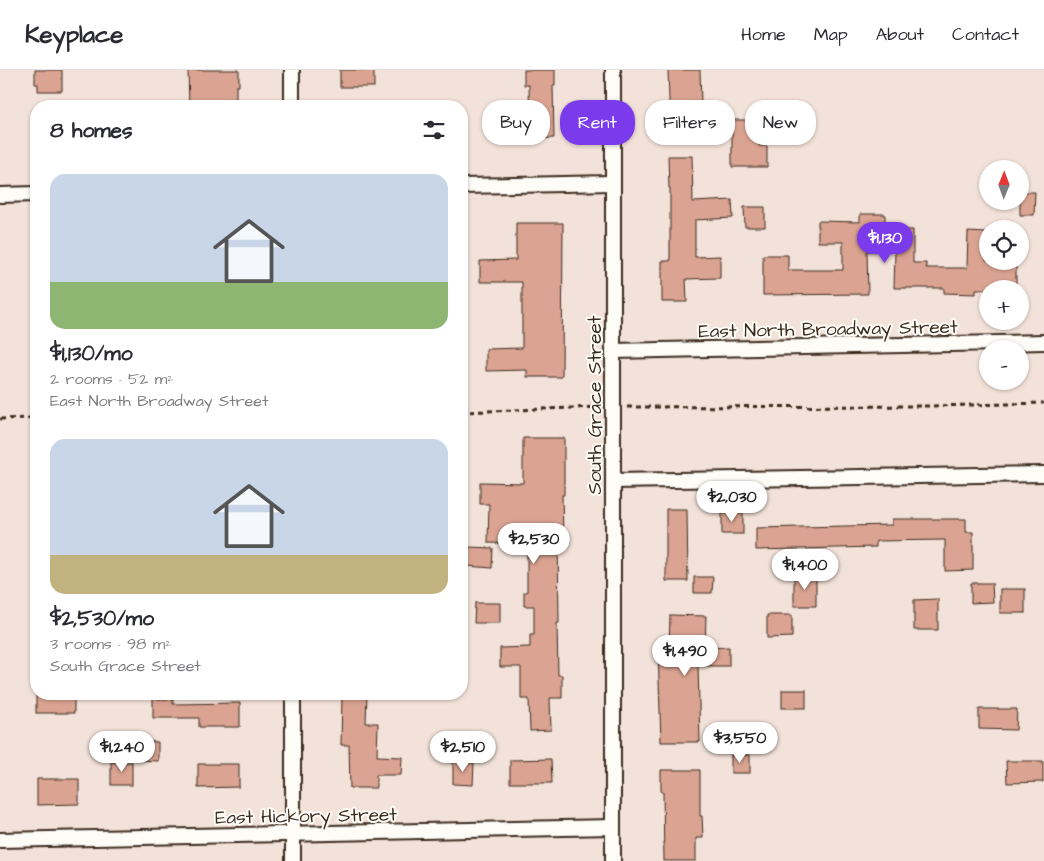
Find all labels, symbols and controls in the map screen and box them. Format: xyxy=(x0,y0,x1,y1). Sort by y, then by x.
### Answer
text: Keyplace xyxy=(25,18,123,52)
text: Home xyxy=(741,22,786,47)
text: Map xyxy=(814,22,848,47)
text: About xyxy=(876,22,924,47)
text: Contact xyxy=(952,22,1019,47)
chip: Buy xyxy=(482,100,550,145)
chip: Rent xyxy=(560,100,635,145)
chip: Filters xyxy=(645,100,735,145)
chip: New xyxy=(745,100,816,145)
text: 8 homes xyxy=(50,116,132,145)
icon: filters xyxy=(420,116,448,144)
north arrow xyxy=(979,160,1029,210)
map controls xyxy=(979,160,1029,390)
icon: home xyxy=(204,206,294,296)
button: locate xyxy=(979,220,1029,270)
pin: $1,130 xyxy=(844,222,926,264)
text: $1,130 xyxy=(868,227,902,249)
button: + xyxy=(979,280,1029,330)
street label: East North Broadway Street xyxy=(698,314,958,346)
street label: South Grace Street xyxy=(582,315,609,495)
text: $1,130/mo xyxy=(50,339,132,368)
button: − xyxy=(979,340,1029,390)
text: 2 rooms · 52 m² xyxy=(50,368,173,390)
text: East North Broadway Street xyxy=(50,390,268,412)
icon: home xyxy=(204,471,294,561)
pin: $2,030 xyxy=(691,480,773,523)
text: $2,030 xyxy=(707,486,757,508)
pin: $2,530 xyxy=(493,522,575,565)
text: $2,530 xyxy=(509,528,559,550)
pin: $1,400 xyxy=(764,548,846,591)
text: $1,400 xyxy=(783,554,827,576)
text: $2,530/mo xyxy=(50,604,154,633)
text: 3 rooms · 98 m² xyxy=(50,633,171,655)
pin: $1,490 xyxy=(644,634,726,677)
text: $1,490 xyxy=(663,640,707,662)
text: South Grace Street xyxy=(50,655,201,677)
pin: $3,550 xyxy=(699,722,781,764)
text: $3,550 xyxy=(714,727,766,749)
pin: $1,240 xyxy=(81,730,163,773)
pin: $2,510 xyxy=(422,730,504,773)
text: $1,240 xyxy=(100,736,144,758)
text: $2,510 xyxy=(441,736,485,758)
street label: East Hickory Street xyxy=(215,801,397,833)

